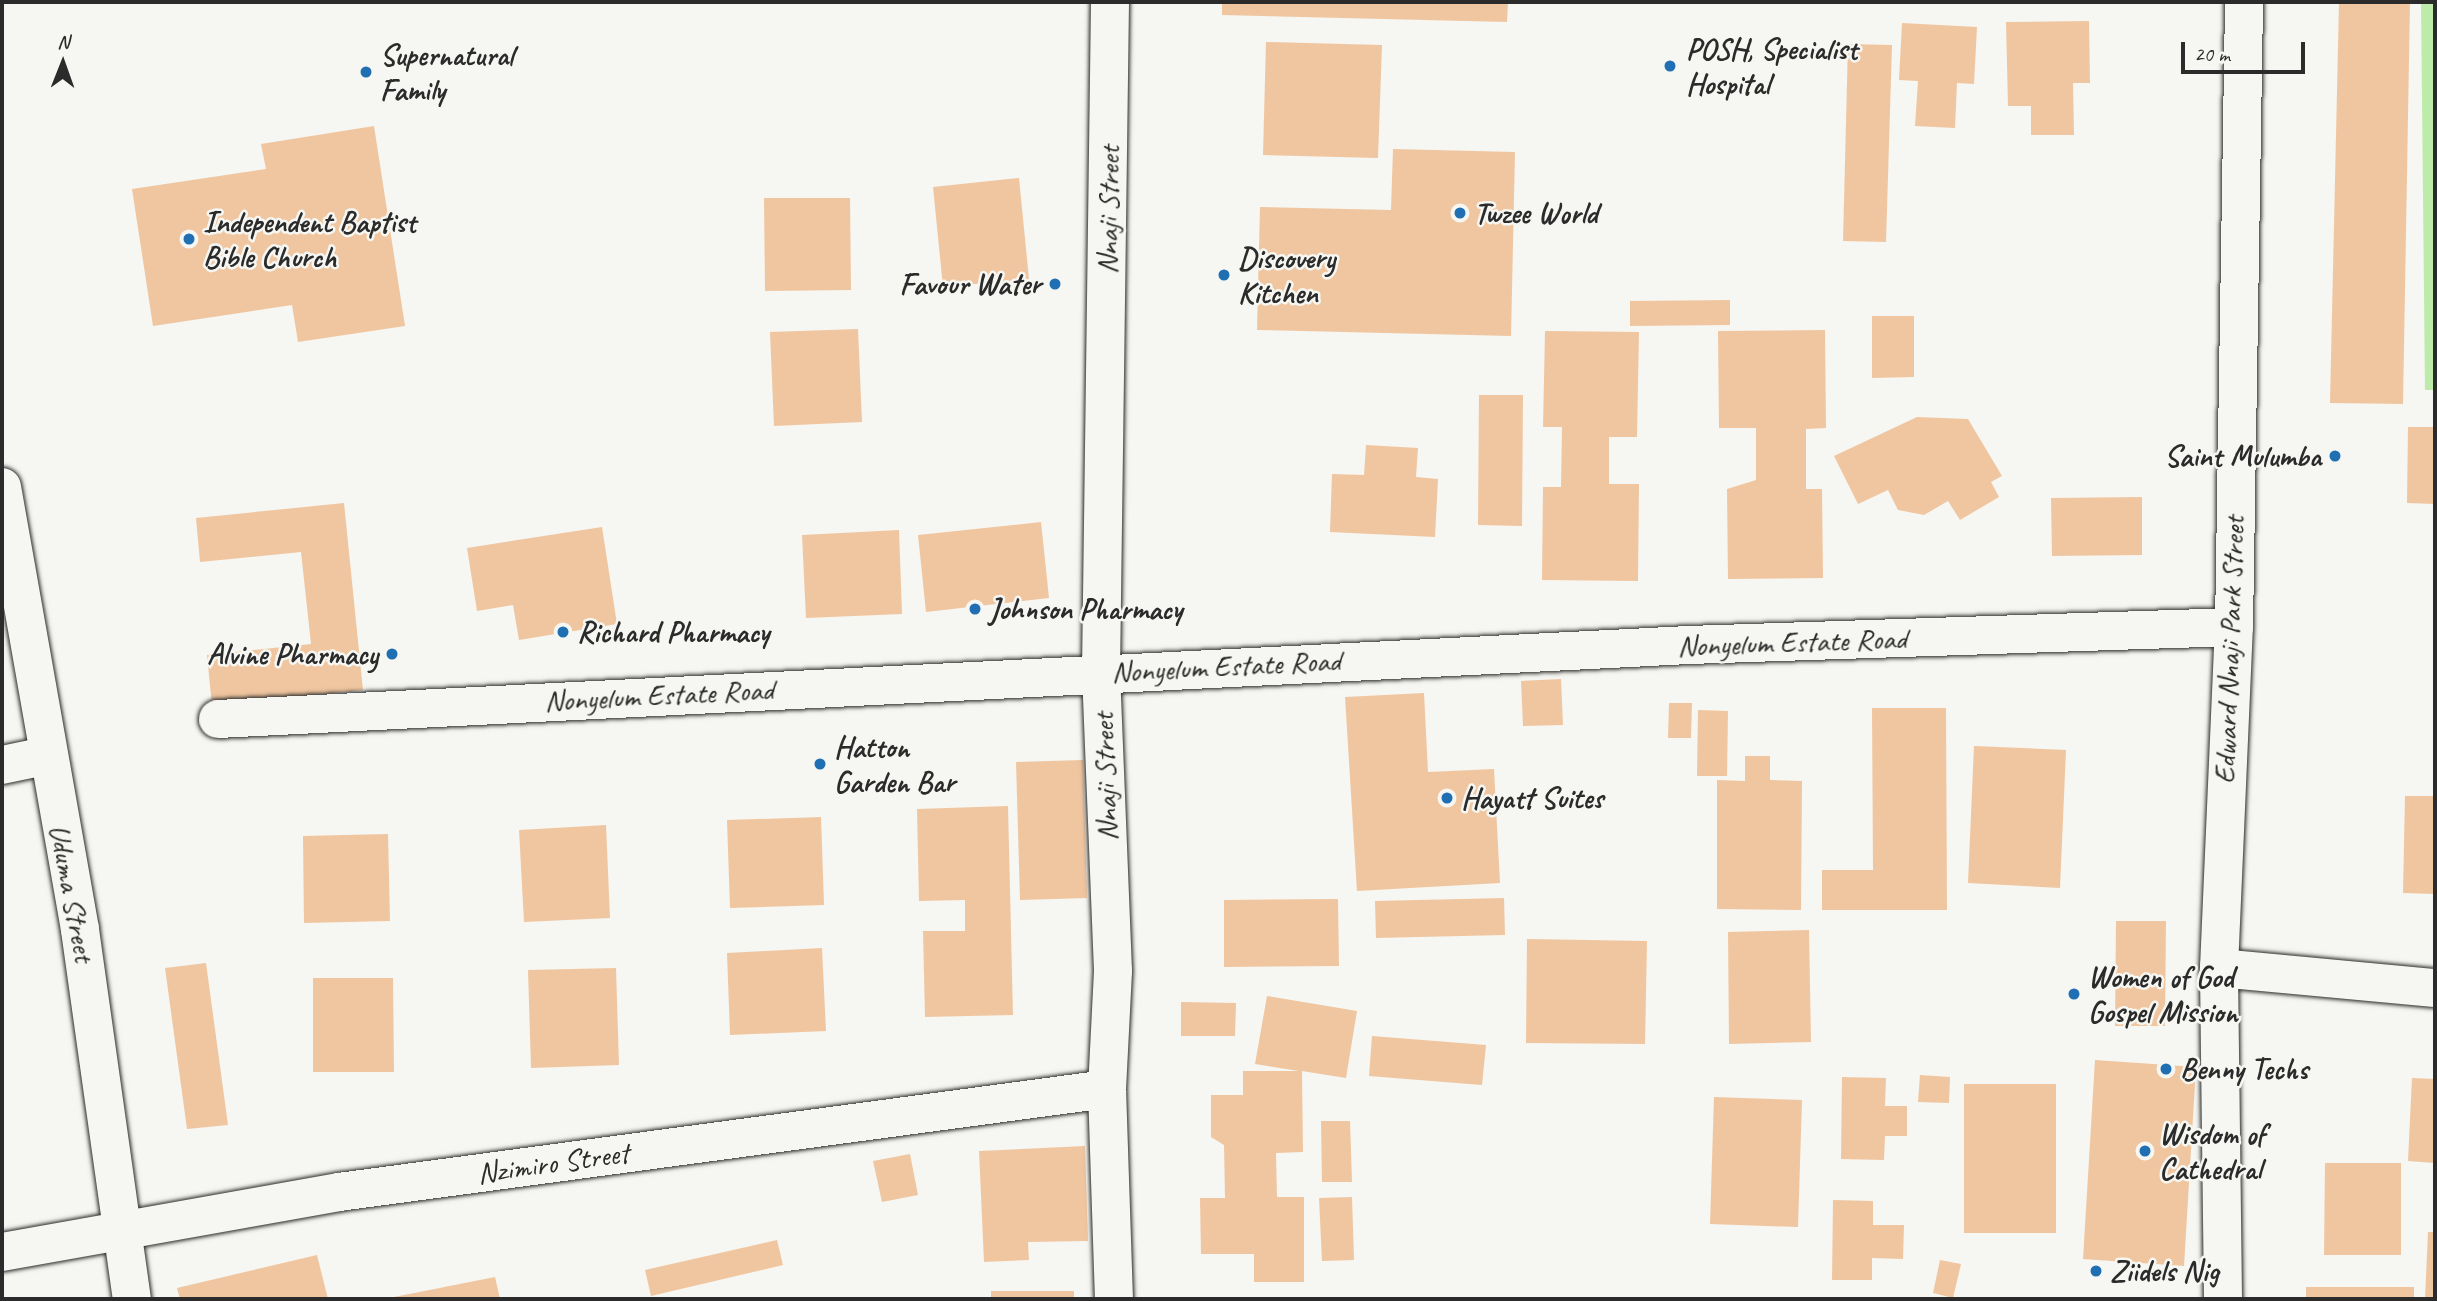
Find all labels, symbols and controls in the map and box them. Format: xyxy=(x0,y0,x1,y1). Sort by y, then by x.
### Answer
north arrow xyxy=(28,28,98,98)
scale bar xyxy=(2185,28,2309,72)
text: N xyxy=(57,30,69,54)
place label: POSH, Specialist Hospital xyxy=(1686,31,1857,102)
place label: Supernatural Family xyxy=(380,37,513,107)
text: 20 m xyxy=(2194,41,2230,67)
marker: POSH, Specialist Hospital xyxy=(1660,56,1680,76)
marker: Supernatural Family xyxy=(358,64,374,80)
street label: Nnaji Street xyxy=(1089,145,1127,275)
place label: Twzee World xyxy=(1474,195,1598,231)
place label: Independent Baptist Bible Church xyxy=(203,204,416,274)
marker: Twzee World xyxy=(1452,205,1468,221)
marker: Independent Baptist Bible Church xyxy=(181,231,197,247)
place label: Discovery Kitchen xyxy=(1238,240,1335,310)
place label: Favour Water xyxy=(899,266,1041,302)
marker: Discovery Kitchen xyxy=(1216,267,1232,283)
marker: Favour Water xyxy=(1047,276,1063,292)
place label: Saint Mulumba xyxy=(2163,438,2321,474)
marker: Saint Mulumba xyxy=(2327,448,2343,464)
street label: Edward Nnaji Park Street xyxy=(2206,515,2252,785)
place label: Johnson Pharmacy xyxy=(989,591,1183,627)
marker: Johnson Pharmacy xyxy=(967,601,983,617)
place label: Richard Pharmacy xyxy=(577,614,770,650)
street label: Nonyelum Estate Road xyxy=(1677,620,1907,664)
marker: Richard Pharmacy xyxy=(555,624,571,640)
place label: Alvine Pharmacy xyxy=(207,636,378,672)
street label: Nonyelum Estate Road xyxy=(1111,642,1341,690)
marker: Alvine Pharmacy xyxy=(384,646,400,662)
street label: Nonyelum Estate Road xyxy=(544,671,774,719)
street label: Nnaji Street xyxy=(1085,712,1125,842)
place label: Hatton Garden Bar xyxy=(834,729,956,800)
marker: Hatton Garden Bar xyxy=(812,756,828,772)
place label: Hayatt Suites xyxy=(1461,780,1602,816)
marker: Hayatt Suites xyxy=(1439,790,1455,806)
street label: Uduma Street xyxy=(41,821,103,965)
place label: Women of God Gospel Mission xyxy=(2088,959,2238,1030)
marker: Women of God Gospel Mission xyxy=(2066,986,2082,1002)
place label: Benny Techs xyxy=(2180,1051,2307,1087)
marker: Benny Techs xyxy=(2158,1061,2174,1077)
place label: Wisdom of Cathedral xyxy=(2159,1116,2265,1186)
street label: Nzimiro Street xyxy=(475,1135,631,1191)
marker: Wisdom of Cathedral xyxy=(2137,1143,2153,1159)
place label: Ziidels Nig xyxy=(2110,1253,2219,1289)
marker: Ziidels Nig xyxy=(2088,1263,2104,1279)

